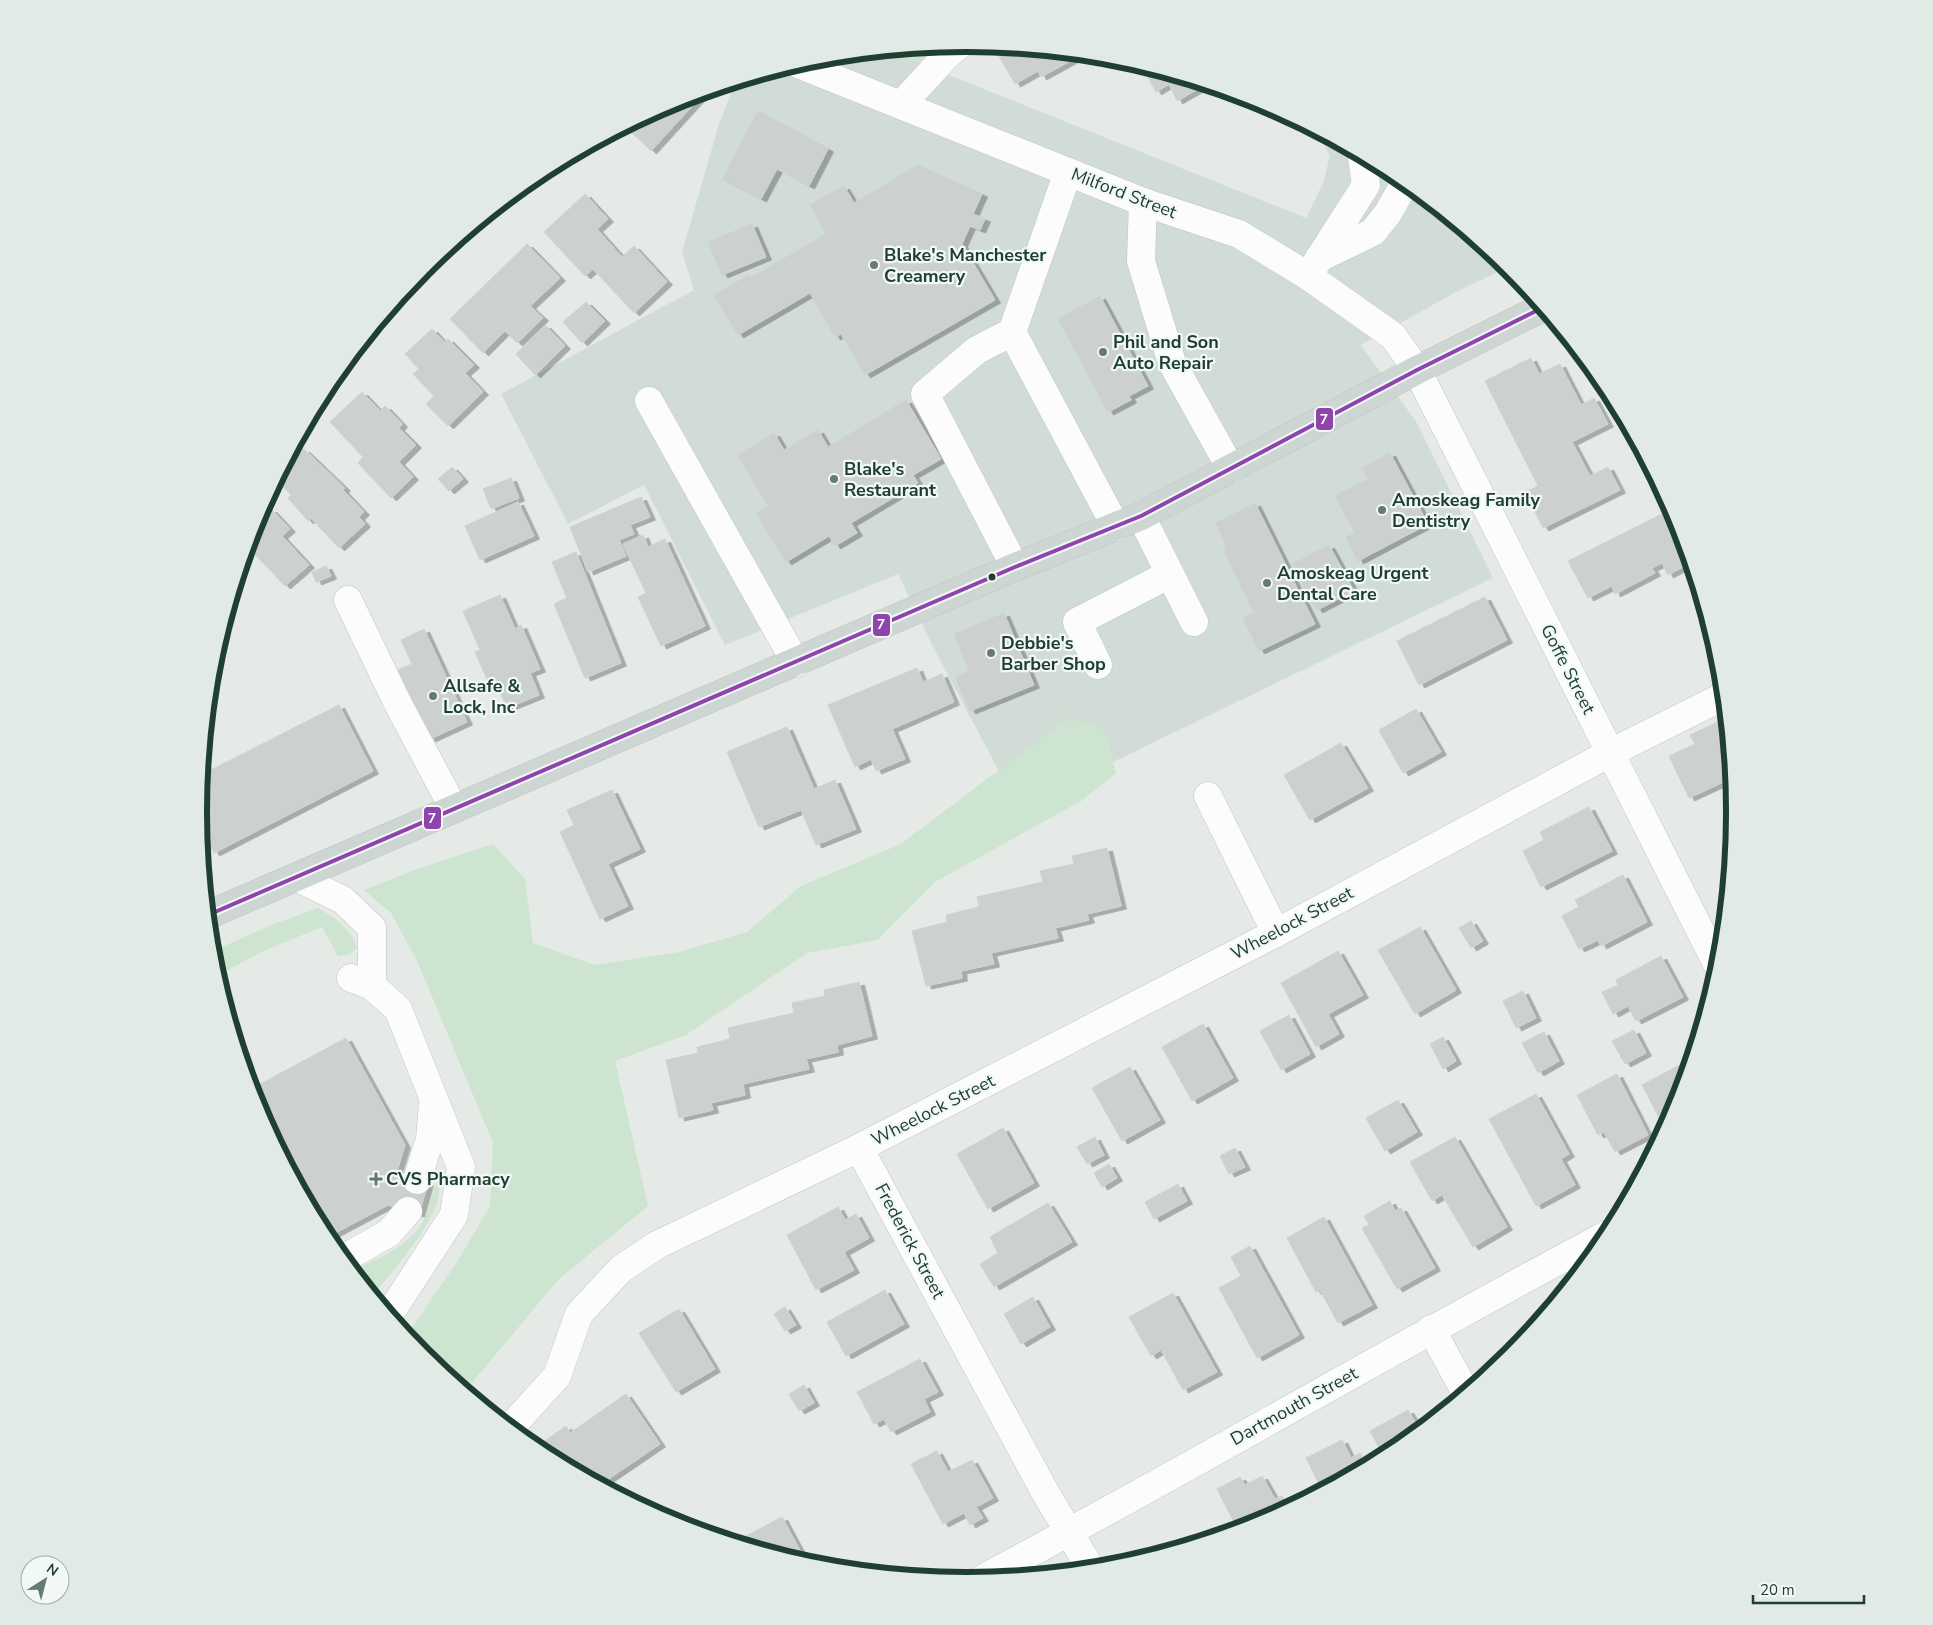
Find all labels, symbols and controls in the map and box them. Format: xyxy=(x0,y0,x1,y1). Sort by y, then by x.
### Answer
street label: Milford Street xyxy=(1068,162,1181,224)
place label: Blake's Manchester Creamery xyxy=(884,243,1046,288)
marker: Blake's Manchester Creamery xyxy=(868,259,880,271)
place label: Phil and Son Auto Repair xyxy=(1113,330,1219,375)
marker: Phil and Son Auto Repair xyxy=(1097,346,1109,358)
line badge: 7 xyxy=(1315,407,1334,431)
text: 7 xyxy=(1320,410,1328,429)
place label: Blake's Restaurant xyxy=(844,457,936,502)
marker: Blake's Restaurant xyxy=(828,473,840,485)
place label: Amoskeag Family Dentistry xyxy=(1392,488,1541,533)
marker: Amoskeag Family Dentistry xyxy=(1376,504,1388,516)
place label: Amoskeag Urgent Dental Care xyxy=(1277,561,1428,606)
unlabelled marker xyxy=(987,572,997,582)
marker: Amoskeag Urgent Dental Care xyxy=(1261,577,1273,589)
line badge: 7 xyxy=(872,613,891,637)
text: 7 xyxy=(877,615,885,634)
street label: Goffe Street xyxy=(1535,620,1601,719)
place label: Debbie's Barber Shop xyxy=(1001,631,1106,676)
marker: Debbie's Barber Shop xyxy=(985,647,997,659)
place label: Allsafe & Lock, Inc xyxy=(443,674,521,719)
marker: Allsafe & Lock, Inc xyxy=(427,690,439,702)
line badge: 7 xyxy=(423,806,442,830)
text: 7 xyxy=(428,809,436,828)
street label: Wheelock Street xyxy=(1227,880,1358,965)
street label: Wheelock Street xyxy=(867,1068,999,1151)
place label: CVS Pharmacy xyxy=(386,1167,510,1191)
marker: CVS Pharmacy xyxy=(370,1173,382,1185)
street label: Frederick Street xyxy=(870,1179,951,1303)
street label: Dartmouth Street xyxy=(1226,1361,1362,1451)
north arrow xyxy=(20,1555,70,1605)
text: N xyxy=(43,1559,62,1581)
scale bar xyxy=(1753,1572,1864,1604)
text: 20 m xyxy=(1760,1580,1795,1600)

